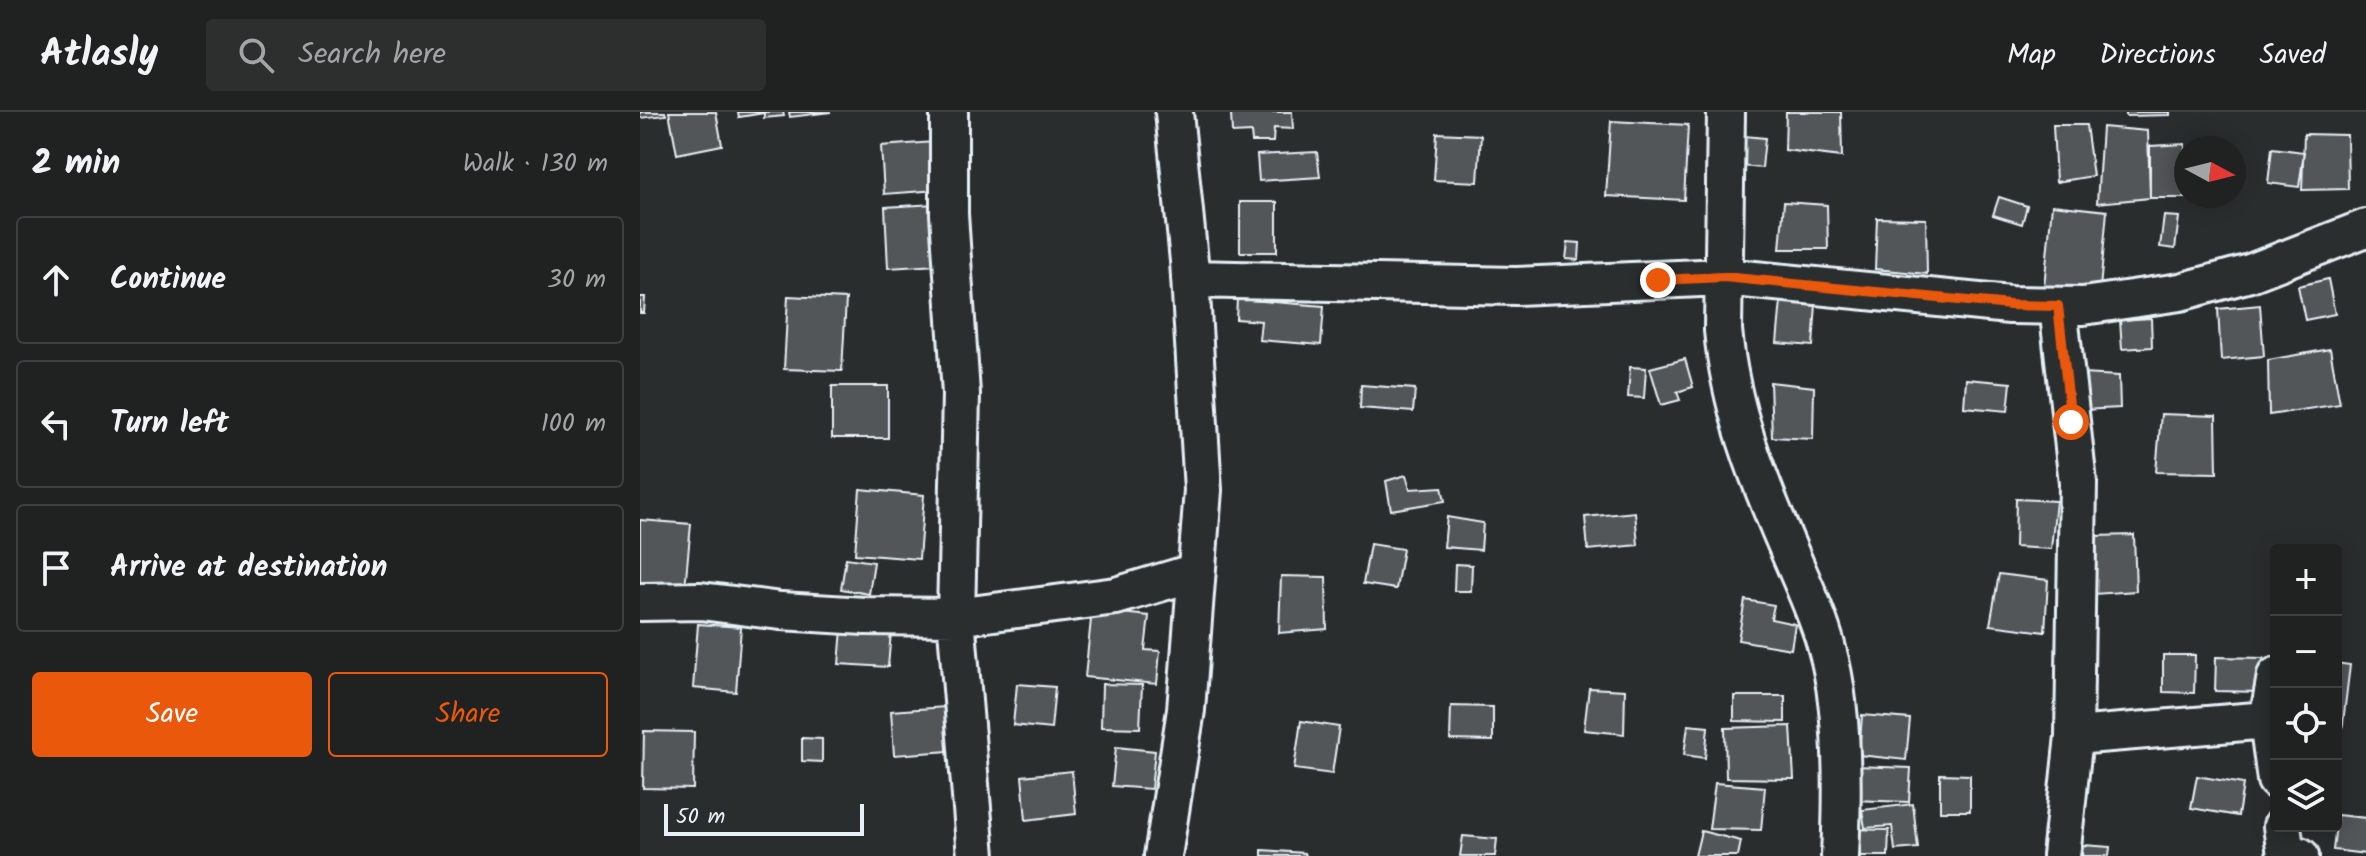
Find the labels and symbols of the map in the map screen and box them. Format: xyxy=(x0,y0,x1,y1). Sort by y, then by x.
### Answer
north arrow xyxy=(2174,136,2246,208)
route end xyxy=(1640,262,1676,298)
route start xyxy=(2053,404,2089,440)
scale bar xyxy=(664,800,864,836)

